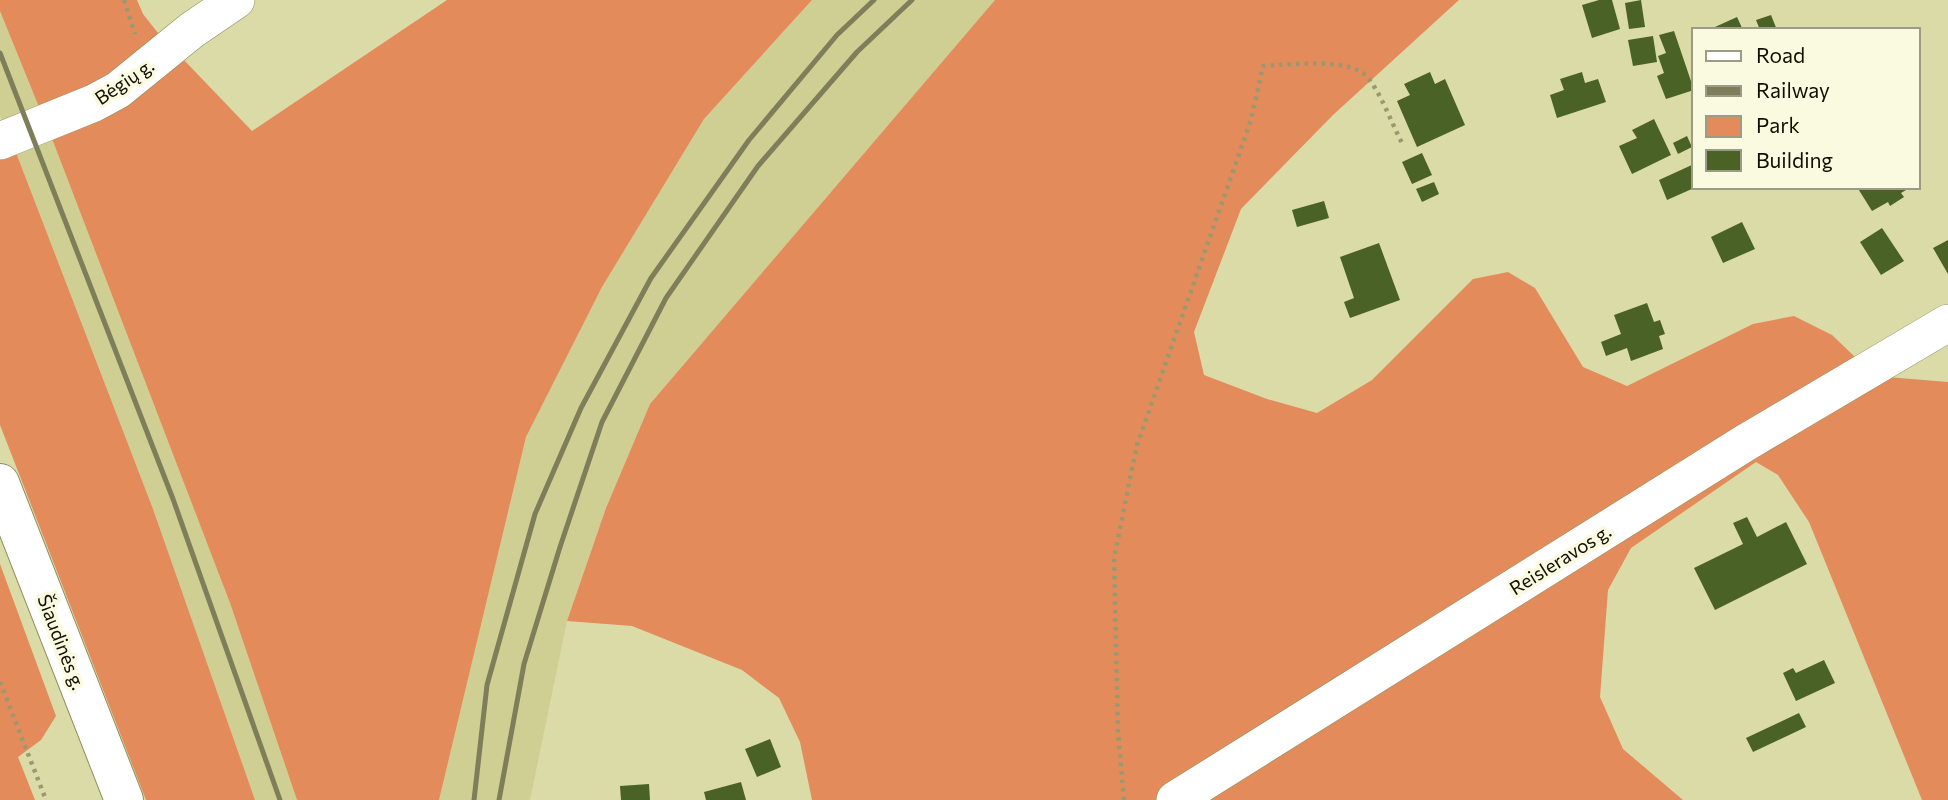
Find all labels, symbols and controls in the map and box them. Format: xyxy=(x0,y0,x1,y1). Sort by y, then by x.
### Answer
legend xyxy=(1692,28,1920,189)
text: Road xyxy=(1756,42,1805,67)
street label: Bėgių g. xyxy=(90,53,158,109)
text: Railway xyxy=(1756,77,1830,102)
text: Park xyxy=(1756,112,1800,137)
text: Building xyxy=(1756,147,1833,172)
street label: Reisleravos g. xyxy=(1505,519,1615,599)
street label: Šiaudinės g. xyxy=(33,591,92,693)

